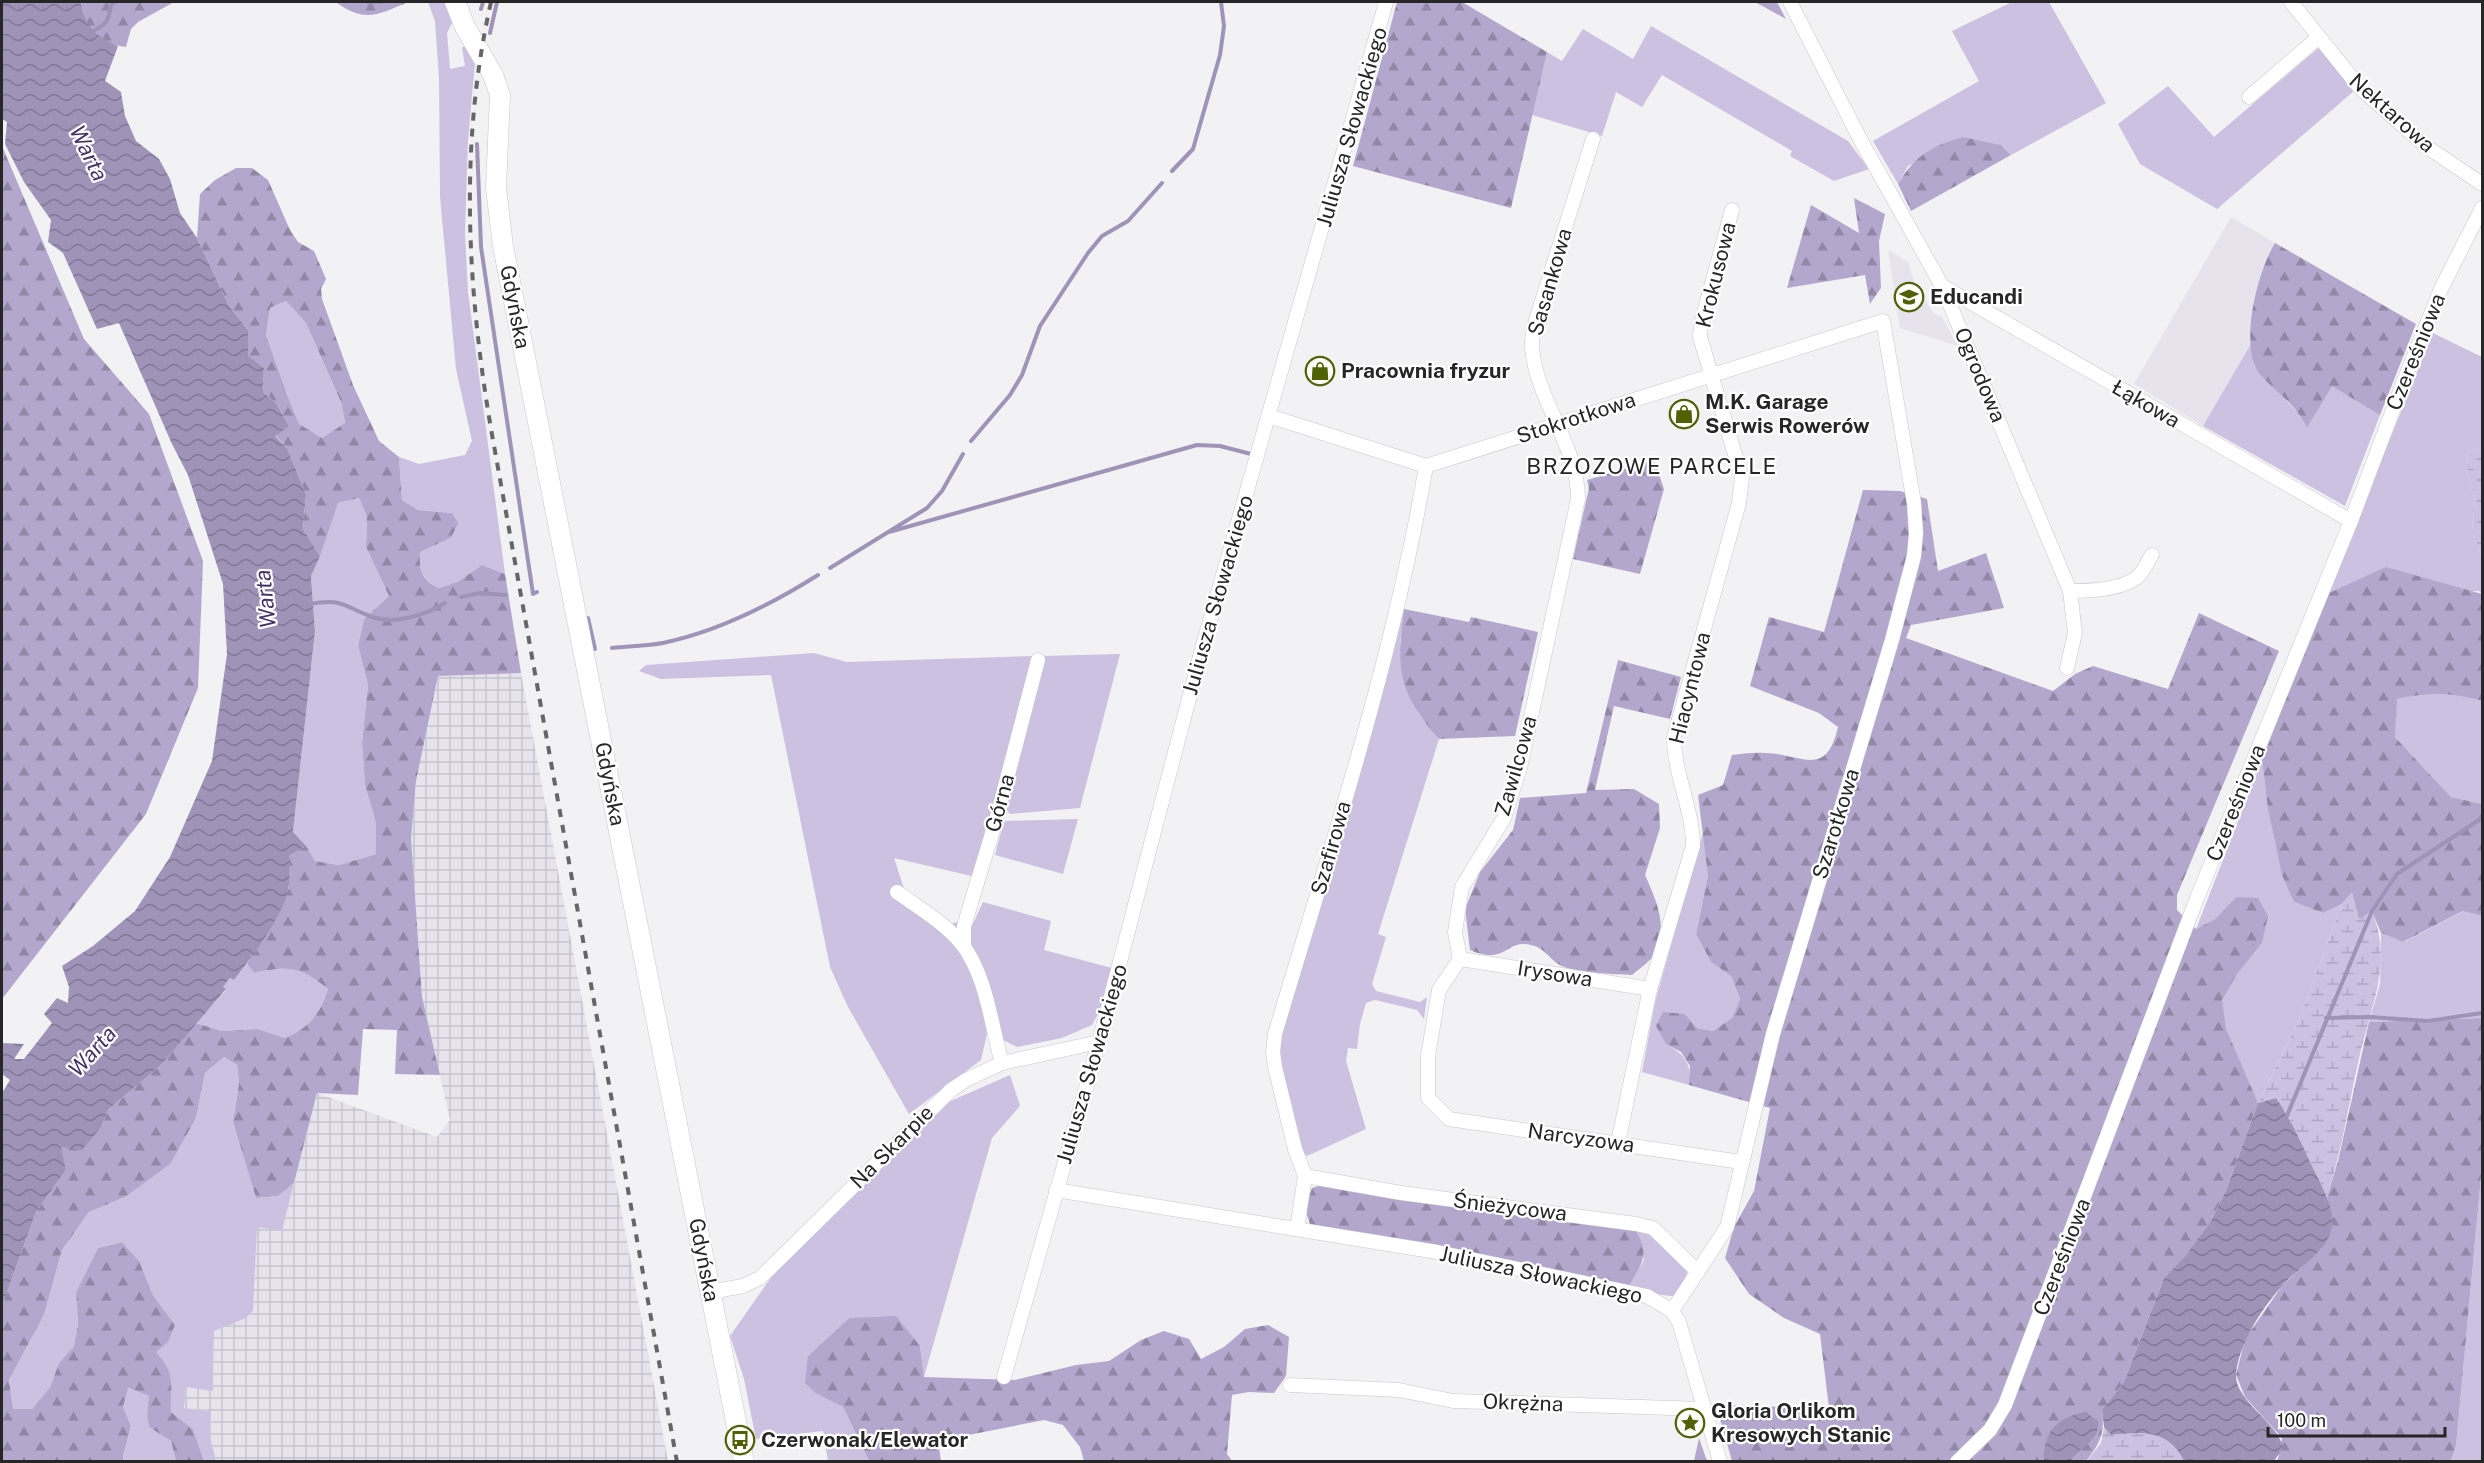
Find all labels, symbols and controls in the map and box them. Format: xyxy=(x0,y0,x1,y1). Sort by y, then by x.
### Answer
street label: Juliusza Słowackiego xyxy=(1311,24,1392,230)
street label: Nektarowa xyxy=(2344,68,2440,157)
water label: Warta xyxy=(64,121,114,185)
street label: Krokusowa xyxy=(1690,219,1741,330)
street label: Sasankowa xyxy=(1522,225,1577,338)
street label: Gdyńska xyxy=(495,263,536,351)
school or university icon: Educandi xyxy=(1893,281,1925,313)
place label: Educandi xyxy=(1930,284,2023,309)
street label: Czereśniowa xyxy=(2381,290,2450,414)
street label: Ogrodowa xyxy=(1949,324,2012,426)
shop icon: Pracownia fryzur xyxy=(1304,355,1336,387)
place label: Pracownia fryzur xyxy=(1341,358,1510,383)
street label: Łąkowa xyxy=(2108,374,2185,433)
street label: Stokrotkowa xyxy=(1513,387,1638,449)
place label: M.K. Garage Serwis Rowerów xyxy=(1705,389,1870,438)
shop icon: M.K. Garage Serwis Rowerów xyxy=(1668,398,1700,430)
district label: BRZOZOWE PARCELE xyxy=(1526,453,1778,479)
street label: Juliusza Słowackiego xyxy=(1177,492,1258,698)
water label: Warta xyxy=(249,568,281,630)
street label: Hiacyntowa xyxy=(1664,629,1715,746)
street label: Zawilcowa xyxy=(1489,713,1542,819)
street label: Gdyńska xyxy=(590,740,631,828)
street label: Czereśniowa xyxy=(2201,741,2270,865)
street label: Szarotkowa xyxy=(1807,766,1864,882)
street label: Górna xyxy=(980,771,1019,835)
street label: Szafirowa xyxy=(1305,798,1356,898)
street label: Irysowa xyxy=(1516,955,1594,992)
street label: Juliusza Słowackiego xyxy=(1051,961,1132,1167)
water label: Warta xyxy=(63,1021,121,1081)
street label: Na Skarpie xyxy=(845,1100,938,1193)
street label: Narcyzowa xyxy=(1526,1118,1636,1157)
street label: Śnieżycowa xyxy=(1452,1187,1569,1226)
street label: Czereśniowa xyxy=(2028,1195,2095,1319)
street label: Gdyńska xyxy=(684,1216,725,1304)
street label: Juliusza Słowackiego xyxy=(1437,1241,1645,1308)
street label: Okrężna xyxy=(1482,1389,1564,1416)
place label: Gloria Orlikom Kresowych Stanic xyxy=(1711,1398,1891,1447)
scale bar xyxy=(2268,1400,2445,1438)
place icon: Gloria Orlikom Kresowych Stanic xyxy=(1674,1407,1706,1439)
text: 100 m xyxy=(2277,1410,2326,1431)
bus stop icon: Czerwonak/Elewator xyxy=(724,1424,756,1456)
place label: Czerwonak/Elewator xyxy=(761,1427,969,1452)

